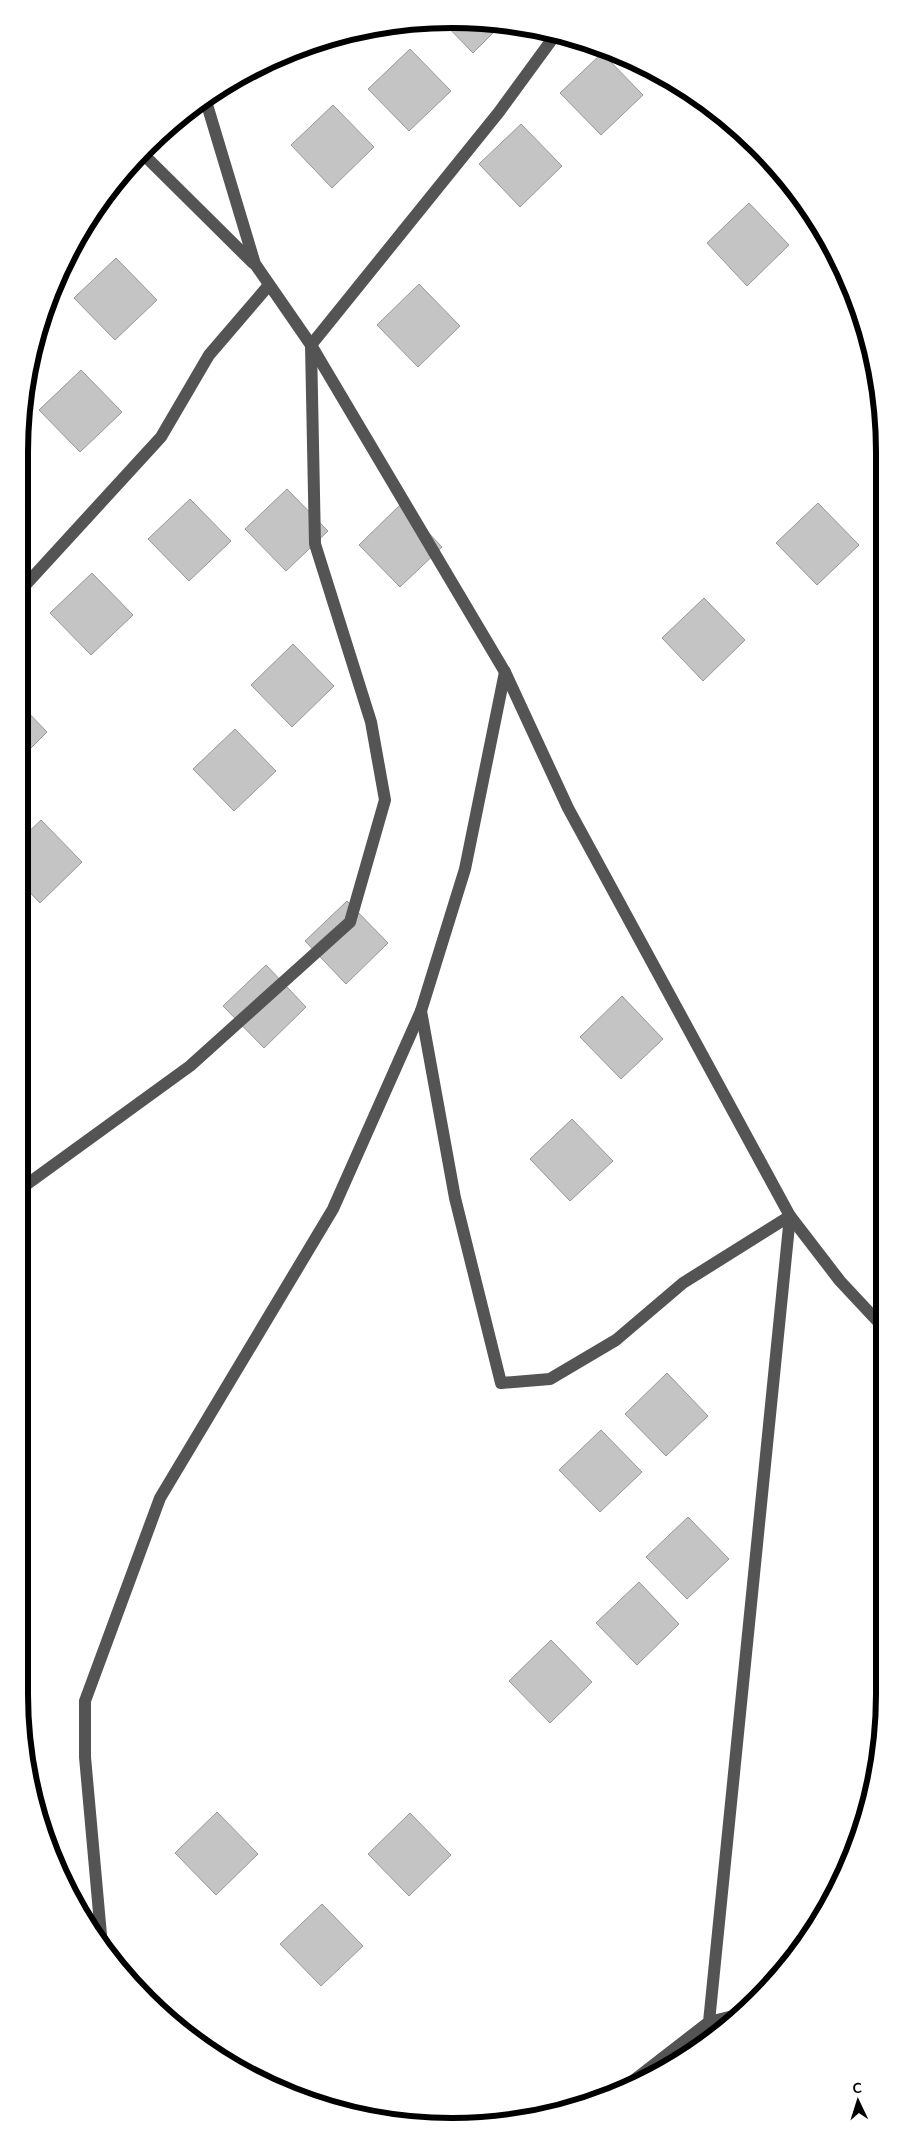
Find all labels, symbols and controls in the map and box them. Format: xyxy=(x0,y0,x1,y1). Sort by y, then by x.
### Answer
north arrow xyxy=(833,2076,883,2126)
text: С xyxy=(852,2079,863,2098)

